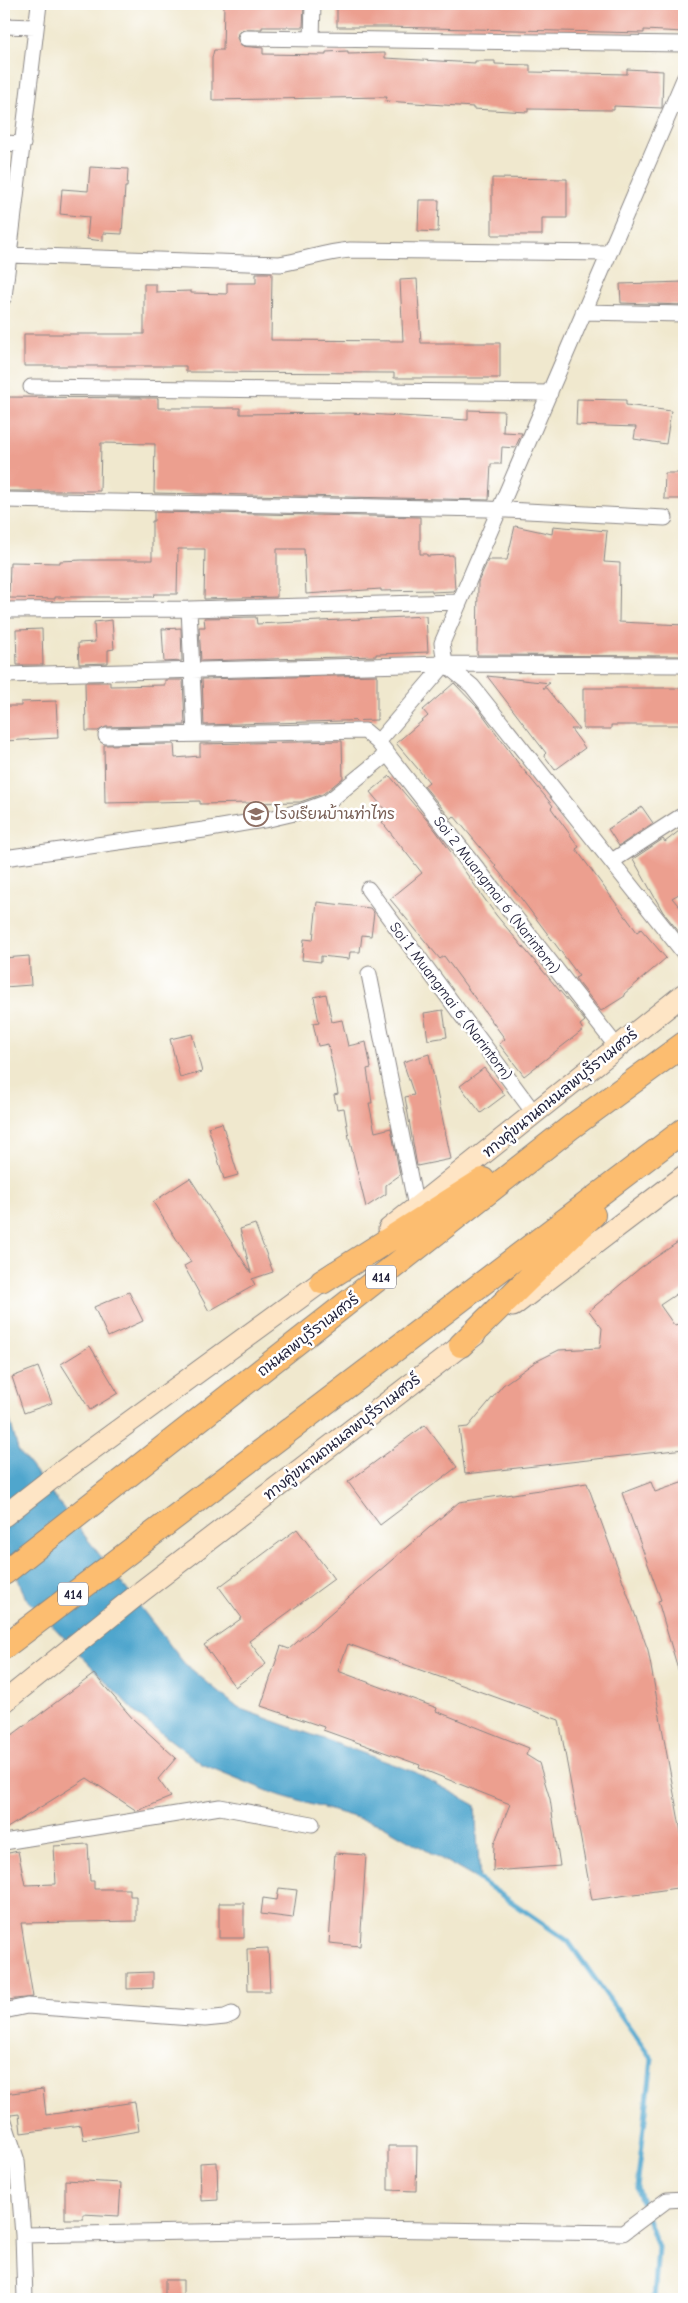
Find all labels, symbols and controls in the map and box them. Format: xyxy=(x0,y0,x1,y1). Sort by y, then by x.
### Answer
school or university icon: โรงเรียนบ้านท่าไทร xyxy=(243,801,269,827)
place label: โรงเรียนบ้านท่าไทร xyxy=(274,804,395,823)
street label: Soi 2 Muangmai 6 (Narintorn) xyxy=(430,813,564,977)
street label: Soi 1 Muangmai 6 (Narintorn) xyxy=(386,918,516,1084)
street label: ทางคู่ขนานถนนลพบุรีราเมศวร์ xyxy=(478,1024,643,1163)
road number: 414 xyxy=(366,1266,396,1288)
street label: ถนนลพบุรีราเมศวร์ xyxy=(253,1289,364,1382)
street label: ทางคู่ขนานถนนลพบุรีราเมศวร์ xyxy=(259,1369,426,1505)
road number: 414 xyxy=(58,1582,88,1606)

